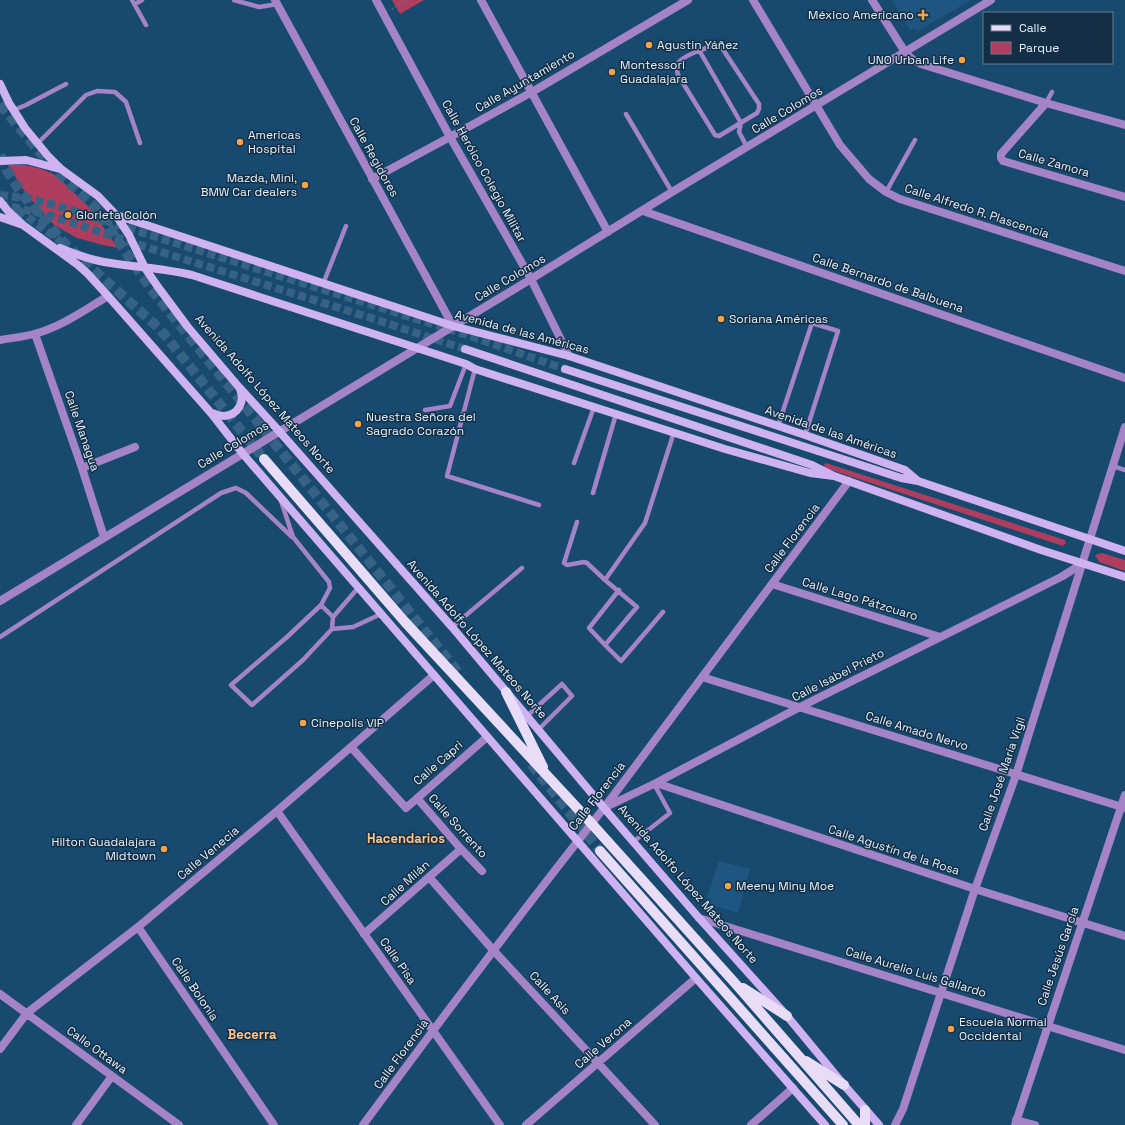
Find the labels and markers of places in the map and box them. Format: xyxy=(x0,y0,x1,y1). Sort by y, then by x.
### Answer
place label: México Americano xyxy=(808,7,914,23)
marker: México Americano xyxy=(917,9,929,21)
place label: Agustin Yáñez xyxy=(657,37,738,53)
marker: Agustin Yáñez xyxy=(644,40,654,50)
place label: UNO Urban Life xyxy=(868,52,954,68)
marker: UNO Urban Life xyxy=(957,55,967,65)
place label: Montessori Guadalajara xyxy=(620,57,688,87)
marker: Montessori Guadalajara xyxy=(607,67,617,77)
place label: Americas Hospital xyxy=(248,127,301,157)
marker: Americas Hospital xyxy=(235,137,245,147)
place label: Mazda, Mini, BMW Car dealers xyxy=(200,170,297,200)
marker: Mazda, Mini, BMW Car dealers xyxy=(300,180,310,190)
place label: Glorieta Colón xyxy=(76,207,157,223)
marker: Glorieta Colón xyxy=(63,210,73,220)
place label: Soriana Américas xyxy=(729,311,828,327)
marker: Soriana Américas xyxy=(716,314,726,324)
place label: Nuestra Señora del Sagrado Corazón xyxy=(366,409,476,439)
marker: Nuestra Señora del Sagrado Corazón xyxy=(353,419,363,429)
place label: Cinepolis VIP xyxy=(311,715,384,731)
marker: Cinepolis VIP xyxy=(298,718,308,728)
place label: Hilton Guadalajara Midtown xyxy=(52,834,156,864)
marker: Hilton Guadalajara Midtown xyxy=(159,844,169,854)
place label: Meeny Miny Moe xyxy=(736,878,834,894)
marker: Meeny Miny Moe xyxy=(723,881,733,891)
place label: Escuela Normal Occidental xyxy=(959,1014,1047,1044)
marker: Escuela Normal Occidental xyxy=(946,1024,956,1034)

